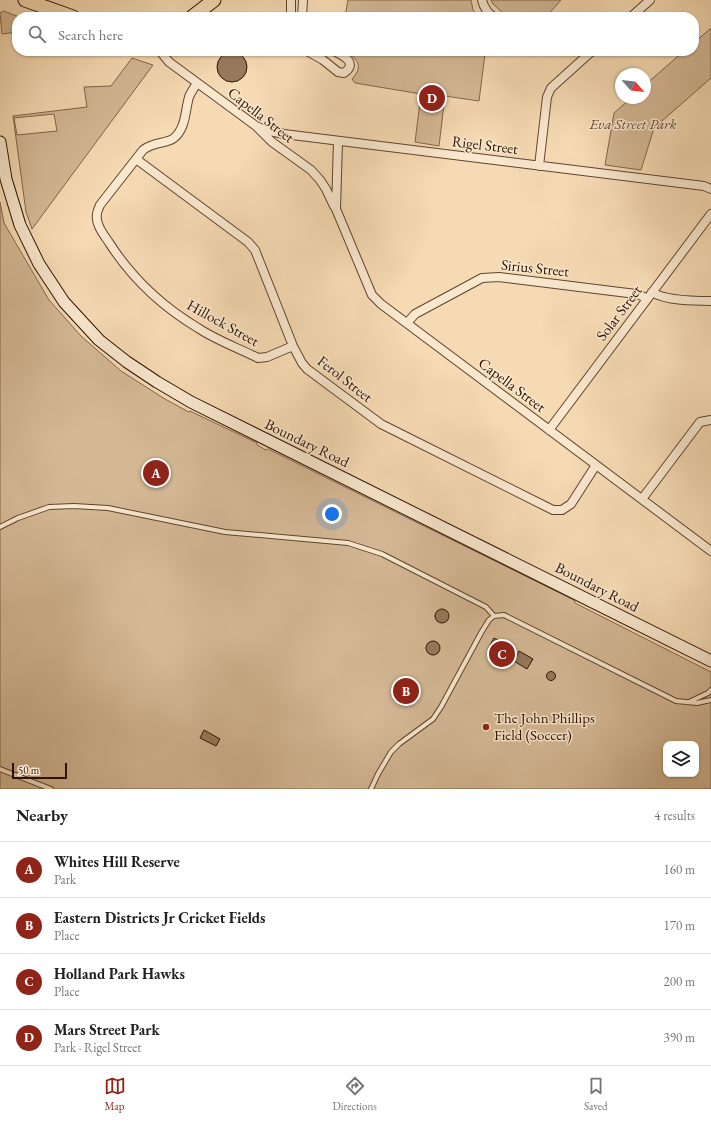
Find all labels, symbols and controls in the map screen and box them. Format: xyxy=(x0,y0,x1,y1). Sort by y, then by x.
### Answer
search box xyxy=(12,12,699,56)
icon: search xyxy=(26,23,48,45)
text: Search here xyxy=(58,25,123,44)
north arrow xyxy=(615,68,651,104)
street label: Capella Street xyxy=(224,83,299,147)
pin: D xyxy=(419,83,445,113)
park label: Eva Street Park xyxy=(588,114,677,133)
street label: Rigel Street xyxy=(451,131,519,158)
street label: Sirius Street xyxy=(500,254,570,281)
street label: Solar Street xyxy=(592,281,646,344)
street label: Hillock Street xyxy=(184,295,263,350)
street label: Ferol Street xyxy=(314,351,377,406)
street label: Capella Street xyxy=(475,353,550,416)
street label: Boundary Road xyxy=(262,414,353,471)
pin: A xyxy=(143,458,169,488)
your location xyxy=(322,504,342,524)
street label: Boundary Road xyxy=(552,557,643,616)
pin: C xyxy=(489,639,515,669)
pin: B xyxy=(393,676,419,706)
place label: The John Phillips Field (Soccer) xyxy=(494,708,595,744)
marker: The John Phillips Field (Soccer) xyxy=(481,722,491,732)
map controls xyxy=(663,741,699,777)
button: layers xyxy=(663,741,699,777)
scale bar xyxy=(12,761,67,780)
text: 50 m xyxy=(18,763,39,777)
text: Nearby xyxy=(16,804,68,826)
text: 4 results xyxy=(654,807,695,824)
text: Whites Hill Reserve xyxy=(54,852,180,871)
text: A xyxy=(24,861,34,878)
text: 160 m xyxy=(664,861,695,878)
text: Park xyxy=(54,871,76,888)
text: Eastern Districts Jr Cricket Fields xyxy=(54,908,265,927)
text: B xyxy=(25,917,33,934)
text: 170 m xyxy=(664,917,695,934)
text: Place xyxy=(54,927,80,944)
text: Holland Park Hawks xyxy=(54,964,185,983)
text: C xyxy=(24,973,34,990)
text: 200 m xyxy=(664,973,695,990)
text: Place xyxy=(54,983,80,1000)
text: Mars Street Park xyxy=(54,1020,160,1039)
text: D xyxy=(24,1029,34,1046)
text: 390 m xyxy=(664,1029,695,1046)
text: Park · Rigel Street xyxy=(54,1039,141,1056)
tab: Map xyxy=(104,1075,126,1113)
tab: Directions xyxy=(333,1075,377,1113)
tab: Saved xyxy=(584,1075,607,1113)

